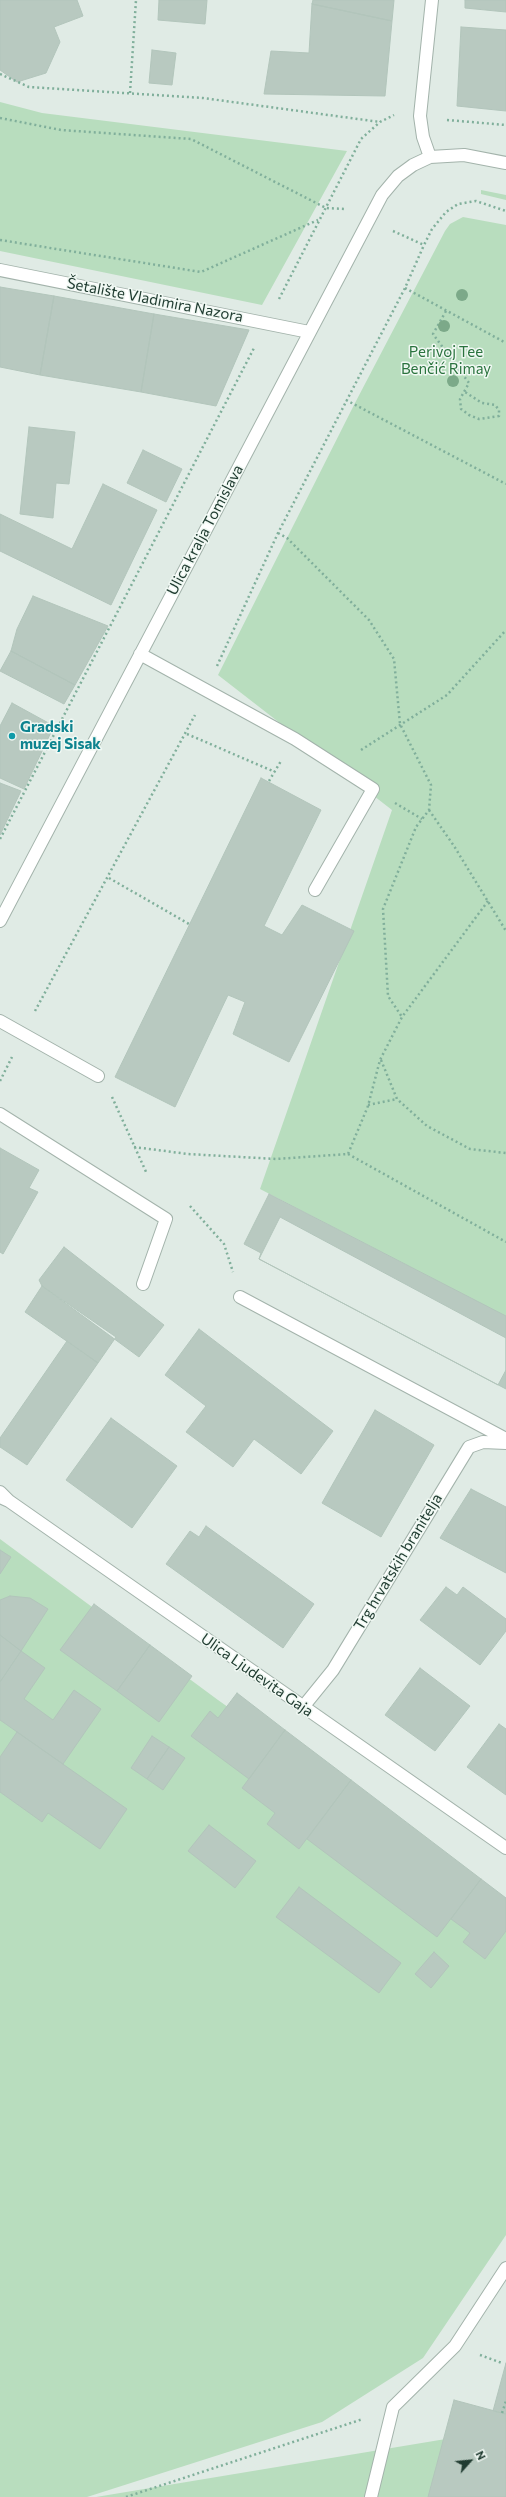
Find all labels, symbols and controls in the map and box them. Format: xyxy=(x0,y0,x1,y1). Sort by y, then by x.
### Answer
street label: Šetalište Vladimira Nazora xyxy=(65,274,245,326)
park label: Perivoj Tee Benčić Rimay xyxy=(401,343,491,378)
street label: Ulica kralja Tomislava xyxy=(163,462,247,598)
place label: Gradski muzej Sisak xyxy=(20,718,101,753)
marker: Gradski muzej Sisak xyxy=(7,731,17,741)
street label: Trg hrvatskih branitelja xyxy=(350,1490,446,1634)
street label: Ulica Ljudevita Gaja xyxy=(197,1630,317,1720)
north arrow xyxy=(450,2441,490,2481)
text: N xyxy=(473,2449,489,2462)

